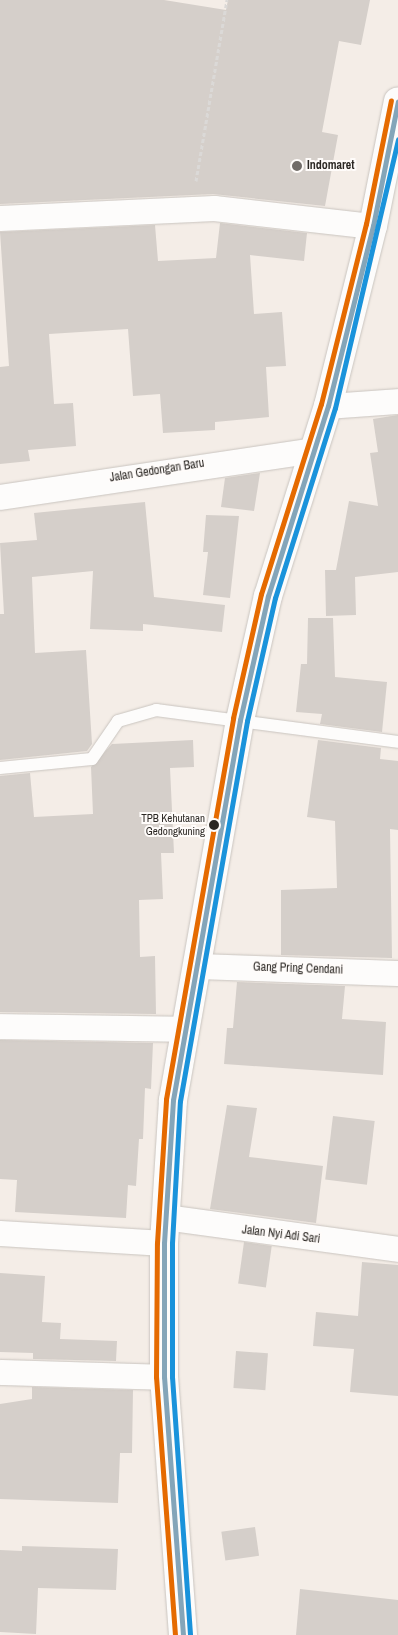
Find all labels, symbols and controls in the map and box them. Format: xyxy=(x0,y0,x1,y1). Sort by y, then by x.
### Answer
place label: Indomaret xyxy=(307,159,355,173)
marker: Indomaret xyxy=(291,160,303,172)
street label: Jalan Gedongan Baru xyxy=(109,456,205,486)
place label: TPB Kehutanan Gedongkuning xyxy=(141,812,205,838)
marker: TPB Kehutanan Gedongkuning xyxy=(209,820,219,830)
street label: Gang Pring Cendani xyxy=(253,960,343,978)
street label: Jalan Nyi Adi Sari xyxy=(241,1223,321,1247)

